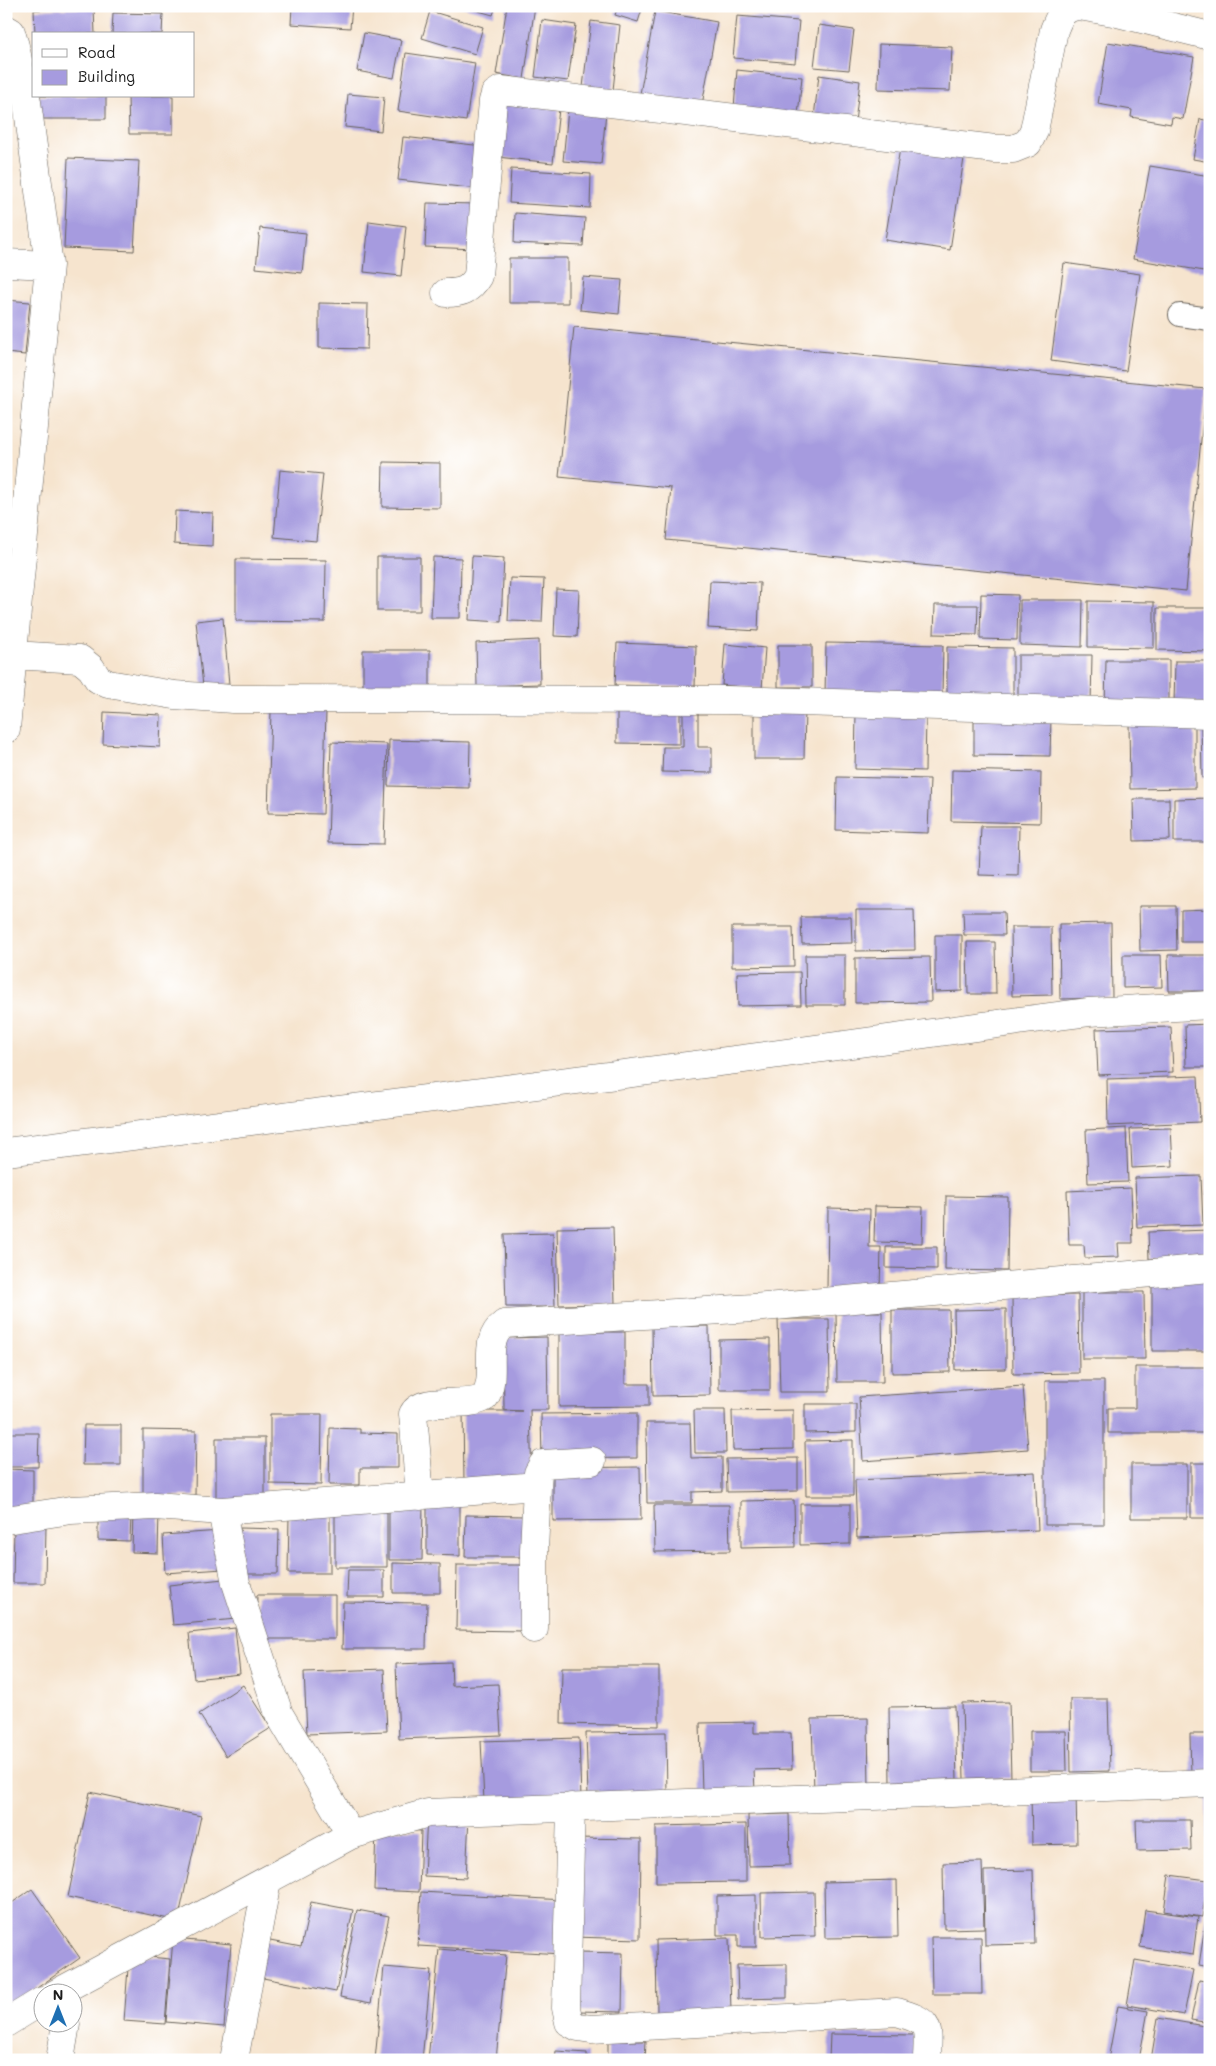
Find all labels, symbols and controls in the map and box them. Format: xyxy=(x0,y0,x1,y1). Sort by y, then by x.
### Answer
legend xyxy=(32,32,195,98)
text: Road xyxy=(78,42,115,62)
text: Building xyxy=(78,66,135,86)
north arrow xyxy=(32,1984,82,2034)
text: N xyxy=(53,1985,63,2004)

